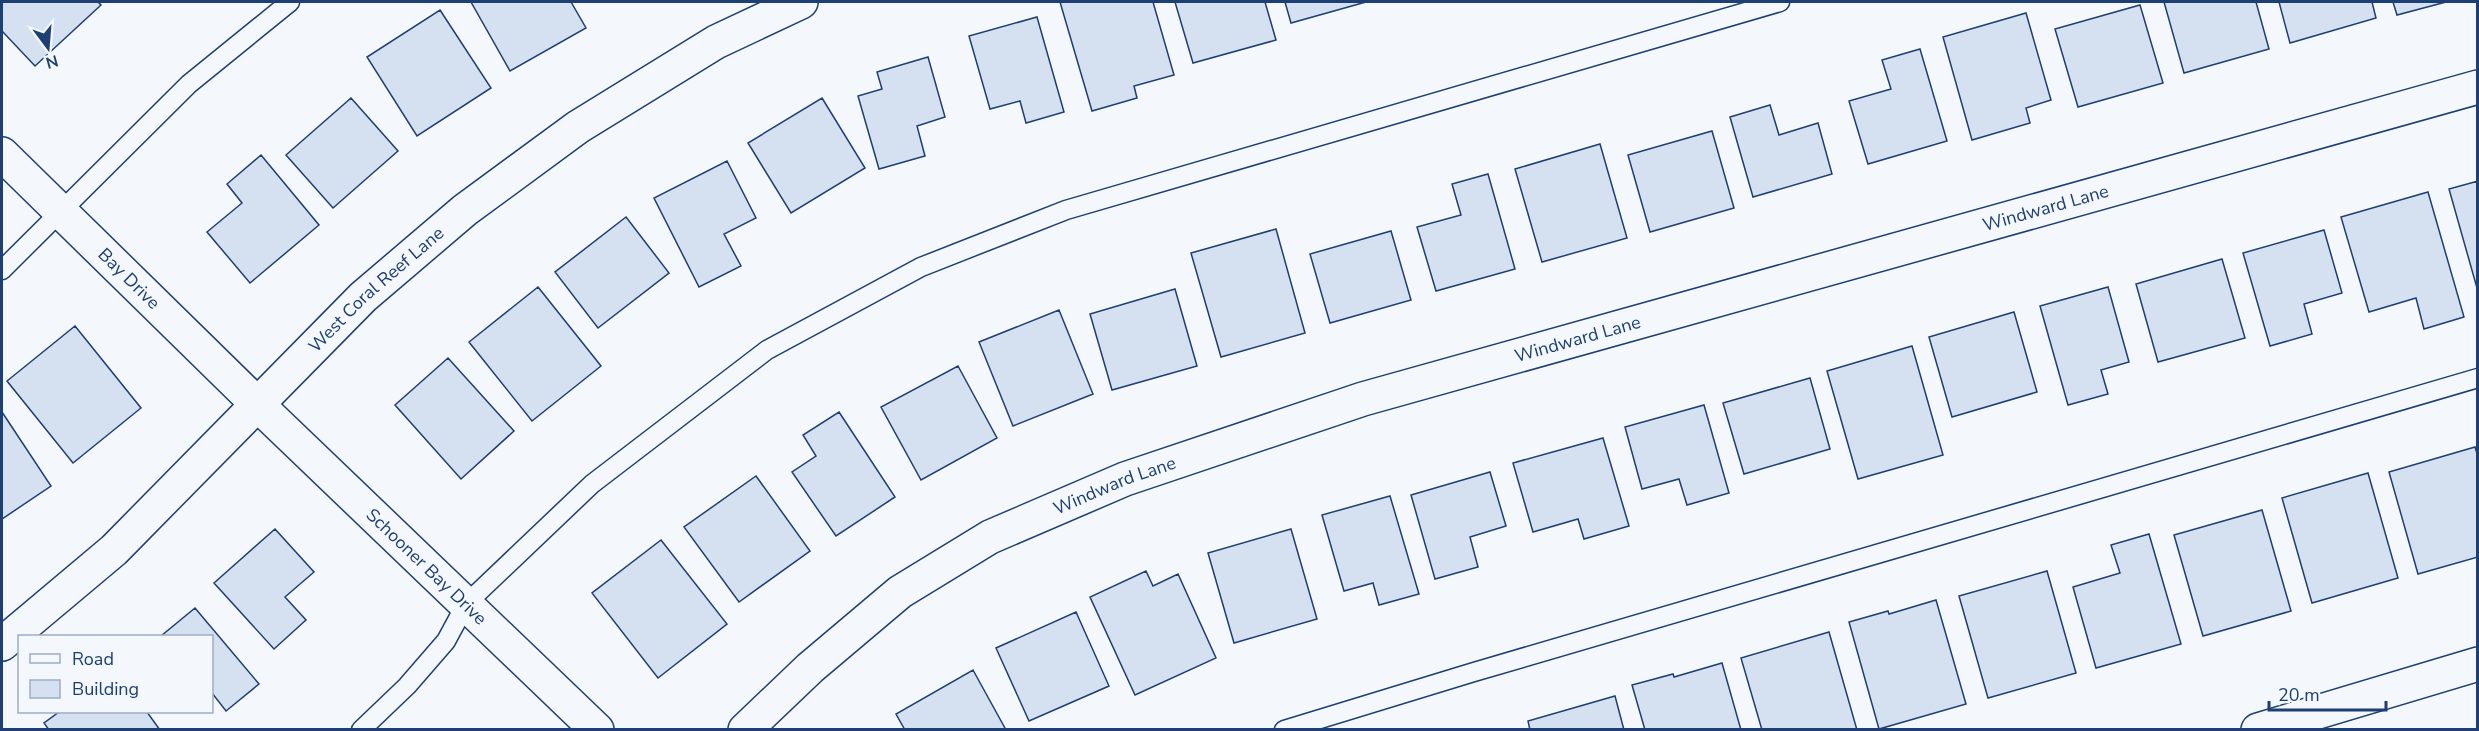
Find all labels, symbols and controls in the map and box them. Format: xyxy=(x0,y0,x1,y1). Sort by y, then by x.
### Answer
north arrow xyxy=(18,18,78,78)
text: N xyxy=(43,49,61,74)
street label: Windward Lane xyxy=(1980,179,2111,237)
street label: West Coral Reef Lane xyxy=(303,221,449,358)
street label: Bay Drive xyxy=(93,243,165,315)
street label: Windward Lane xyxy=(1512,310,1643,368)
street label: Windward Lane xyxy=(1050,451,1179,520)
street label: Schooner Bay Drive xyxy=(361,503,492,630)
legend xyxy=(18,635,213,713)
text: Road xyxy=(72,647,114,671)
scale bar xyxy=(2269,674,2386,712)
text: Building xyxy=(72,677,139,701)
text: 20 m xyxy=(2278,683,2320,707)

